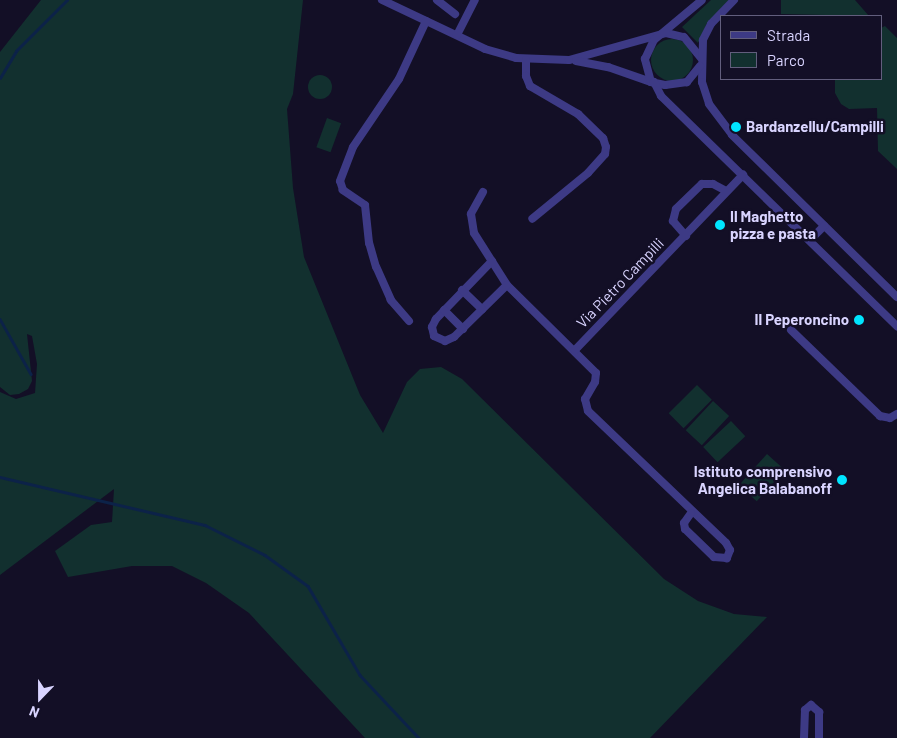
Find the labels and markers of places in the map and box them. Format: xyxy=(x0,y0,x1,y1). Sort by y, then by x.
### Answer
place label: Bardanzellu/Campilli xyxy=(746,118,884,136)
marker: Bardanzellu/Campilli xyxy=(730,121,742,133)
place label: Il Maghetto pizza e pasta xyxy=(730,207,816,242)
marker: Il Maghetto pizza e pasta xyxy=(714,219,726,231)
place label: Il Peperoncino xyxy=(755,311,849,329)
marker: Il Peperoncino xyxy=(853,314,865,326)
place label: Istituto comprensivo Angelica Balabanoff xyxy=(694,462,832,497)
marker: Istituto comprensivo Angelica Balabanoff xyxy=(836,474,848,486)

